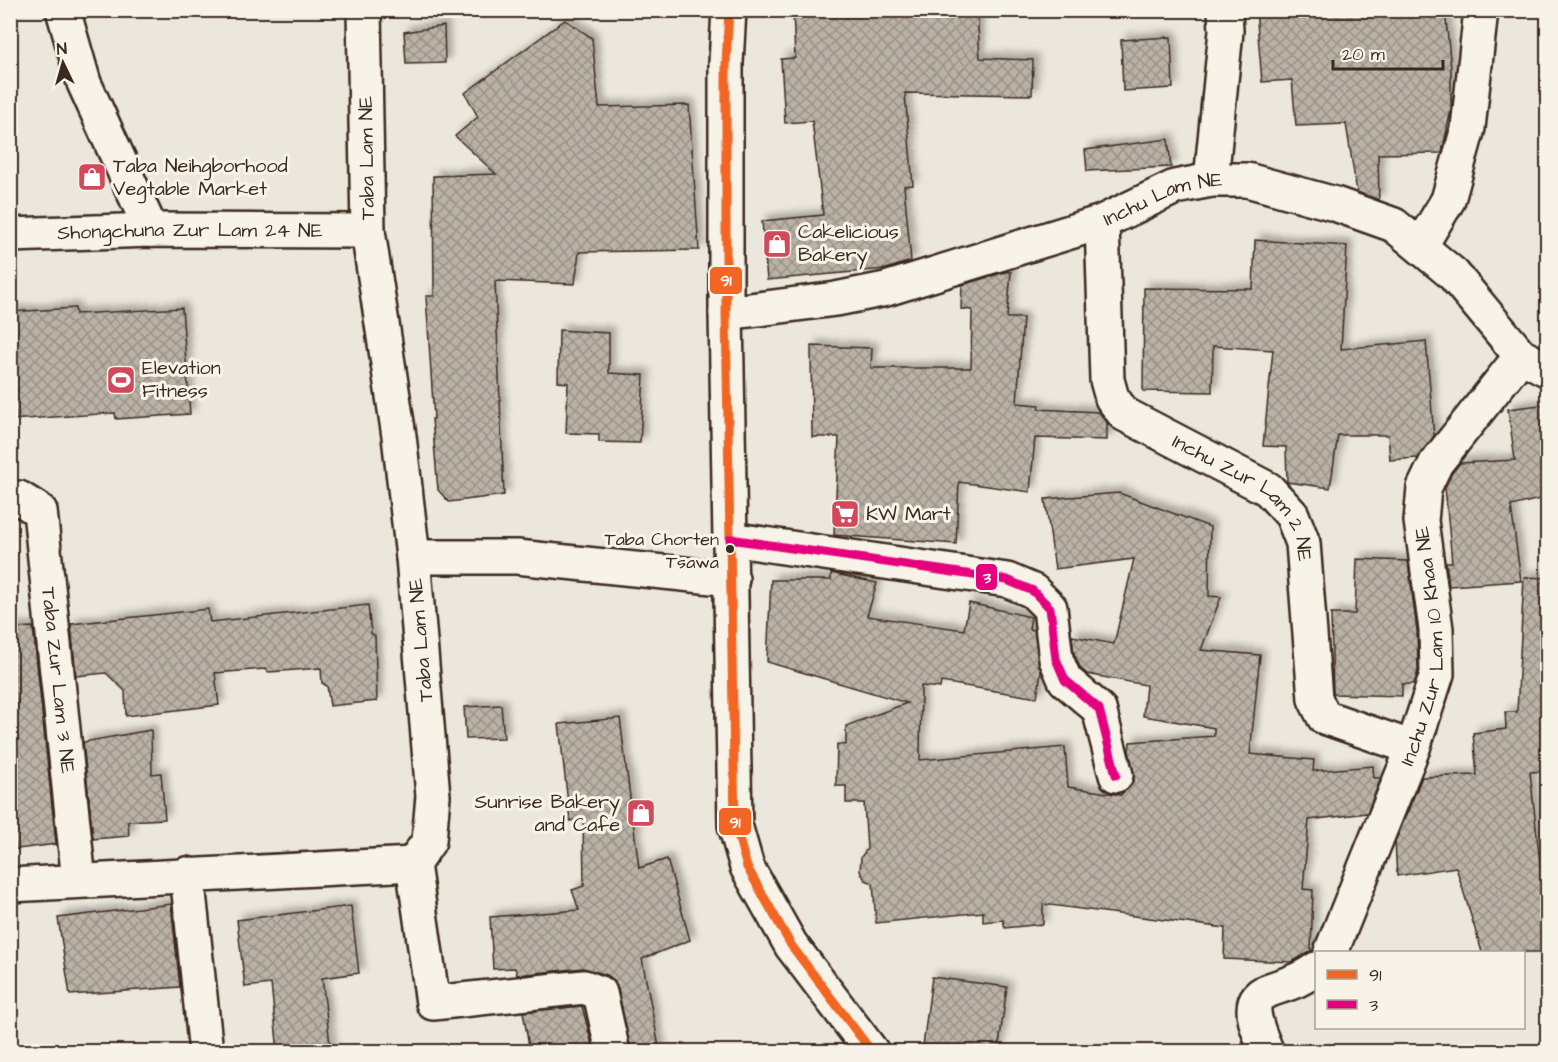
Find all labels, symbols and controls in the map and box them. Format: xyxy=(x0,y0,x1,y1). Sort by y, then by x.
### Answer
north arrow xyxy=(33,33,93,93)
scale bar xyxy=(1333,33,1442,71)
text: N xyxy=(56,38,68,60)
text: 20 m xyxy=(1342,42,1385,67)
street label: Taba Lam NE xyxy=(352,96,382,220)
place label: Taba Neihgborhood Vegtable Market xyxy=(113,152,288,204)
shop icon: Taba Neihgborhood Vegtable Market xyxy=(76,161,108,193)
street label: Inchu Lam NE xyxy=(1099,166,1222,233)
street label: Shongchuna Zur Lam 24 NE xyxy=(57,216,323,247)
place label: Cakelicious Bakery xyxy=(798,218,899,270)
shop icon: Cakelicious Bakery xyxy=(761,228,793,260)
line badge: 91 xyxy=(709,266,743,295)
text: 91 xyxy=(720,270,733,292)
place label: Elevation Fitness xyxy=(142,354,221,405)
sports icon: Elevation Fitness xyxy=(105,364,137,396)
street label: Inchu Zur Lam 2 NE xyxy=(1167,428,1318,563)
supermarket icon: KW Mart xyxy=(829,498,861,530)
place label: KW Mart xyxy=(866,500,951,528)
street label: Inchu Zur Lam 10 Khaa NE xyxy=(1393,524,1451,770)
place label: Taba Chorten Tsawa xyxy=(604,527,719,575)
marker: Taba Chorten Tsawa xyxy=(724,543,736,555)
line badge: 3 xyxy=(975,563,998,591)
text: 3 xyxy=(982,567,992,589)
street label: Taba Lam NE xyxy=(402,577,440,703)
street label: Taba Zur Lam 3 NE xyxy=(34,586,82,775)
place label: Sunrise Bakery and Cafe xyxy=(475,788,620,839)
shop icon: Sunrise Bakery and Cafe xyxy=(625,797,657,829)
line badge: 91 xyxy=(718,807,752,836)
text: 91 xyxy=(729,812,742,834)
legend xyxy=(1315,951,1525,1029)
text: 91 xyxy=(1369,963,1382,988)
text: 3 xyxy=(1369,993,1378,1018)

